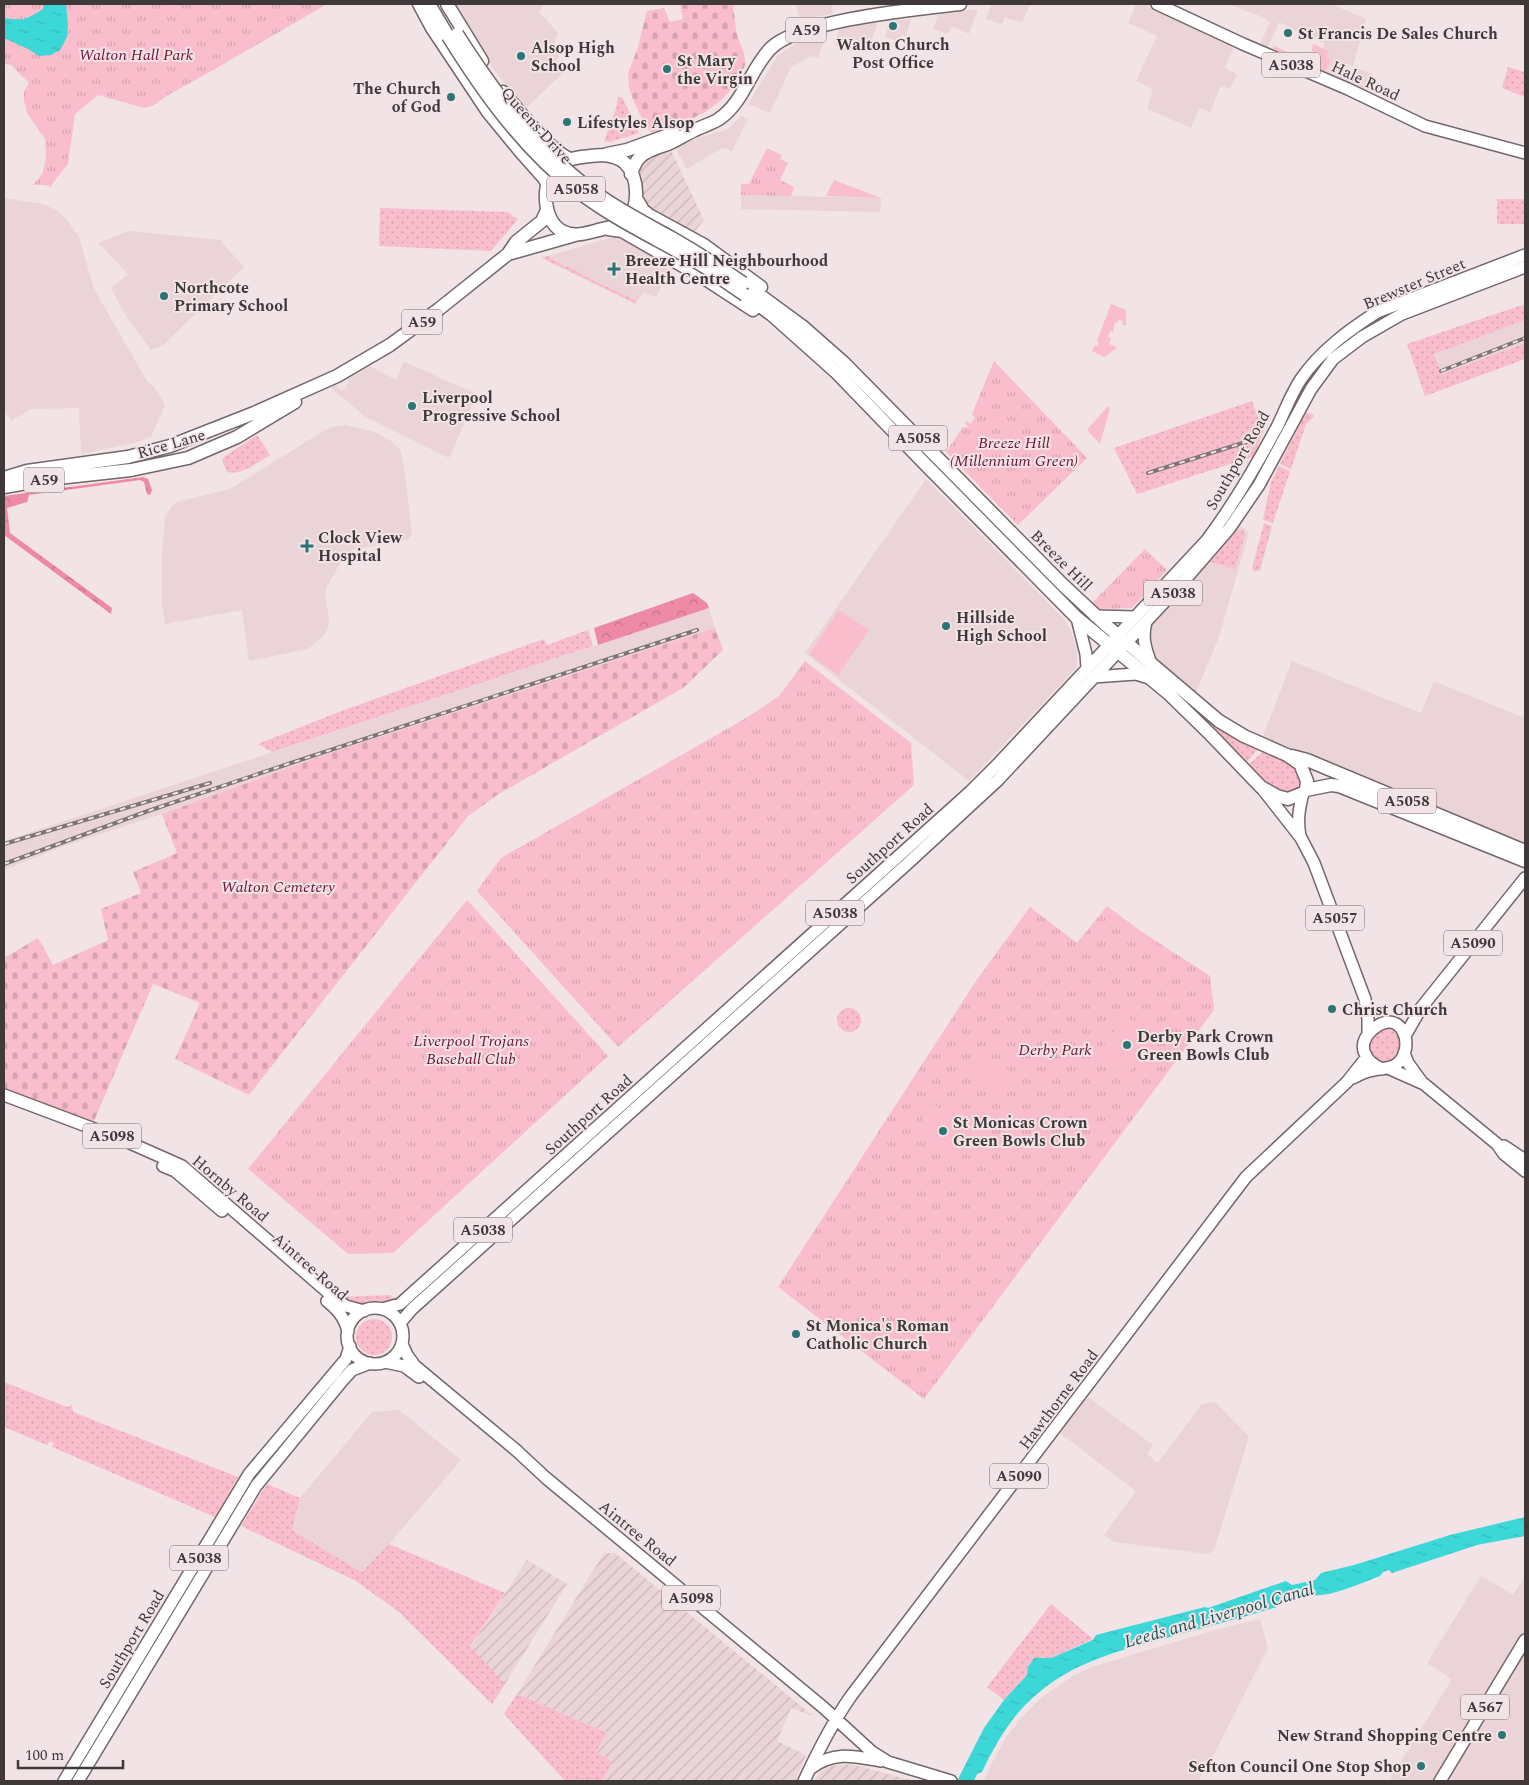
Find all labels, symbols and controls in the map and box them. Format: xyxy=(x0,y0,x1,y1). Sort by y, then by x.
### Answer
road number: A59 xyxy=(786,18,826,42)
marker: Walton Church Post Office xyxy=(887,20,899,32)
place label: St Francis De Sales Church xyxy=(1298,22,1498,46)
marker: St Francis De Sales Church xyxy=(1282,27,1294,39)
place label: Walton Church Post Office xyxy=(836,33,950,75)
place label: Alsop High School xyxy=(531,36,615,78)
park label: Walton Hall Park xyxy=(79,43,194,67)
place label: St Mary the Virgin xyxy=(677,49,753,91)
marker: Alsop High School xyxy=(515,50,527,62)
road number: A5038 xyxy=(1262,52,1320,78)
street label: Hale Road xyxy=(1327,55,1404,107)
marker: St Mary the Virgin xyxy=(661,63,673,75)
place label: The Church of God xyxy=(353,77,441,119)
street label: Queens Drive xyxy=(495,82,578,170)
marker: The Church of God xyxy=(445,91,457,103)
place label: Lifestyles Alsop xyxy=(577,111,694,135)
marker: Lifestyles Alsop xyxy=(561,116,573,128)
road number: A5058 xyxy=(547,176,605,202)
place label: Breeze Hill Neighbourhood Health Centre xyxy=(625,249,828,291)
street label: Brewster Street xyxy=(1359,251,1470,316)
marker: Breeze Hill Neighbourhood Health Centre xyxy=(607,262,621,276)
place label: Northcote Primary School xyxy=(174,276,288,318)
marker: Northcote Primary School xyxy=(158,290,170,302)
road number: A59 xyxy=(402,310,442,334)
place label: Liverpool Progressive School xyxy=(422,386,560,428)
marker: Liverpool Progressive School xyxy=(406,400,418,412)
street label: Southport Road xyxy=(1200,406,1276,515)
street label: Rice Lane xyxy=(134,423,208,465)
road number: A5058 xyxy=(889,426,947,450)
park label: Breeze Hill (Millennium Green) xyxy=(950,431,1078,473)
road number: A59 xyxy=(24,468,64,492)
street label: Breeze Hill xyxy=(1025,524,1098,597)
place label: Clock View Hospital xyxy=(318,526,403,568)
marker: Clock View Hospital xyxy=(300,539,314,553)
road number: A5038 xyxy=(1144,580,1202,606)
place label: Hillside High School xyxy=(956,606,1047,648)
marker: Hillside High School xyxy=(940,620,952,632)
road number: A5058 xyxy=(1378,788,1436,814)
street label: Southport Road xyxy=(840,798,939,890)
park label: Walton Cemetery xyxy=(221,875,335,899)
road number: A5038 xyxy=(806,900,864,926)
road number: A5057 xyxy=(1306,906,1364,930)
road number: A5090 xyxy=(1444,930,1502,956)
place label: Christ Church xyxy=(1342,998,1448,1022)
marker: Christ Church xyxy=(1326,1003,1338,1015)
place label: Derby Park Crown Green Bowls Club xyxy=(1137,1025,1274,1067)
park label: Liverpool Trojans Baseball Club xyxy=(413,1029,529,1071)
park label: Derby Park xyxy=(1018,1038,1092,1062)
marker: Derby Park Crown Green Bowls Club xyxy=(1121,1039,1133,1051)
street label: Southport Road xyxy=(539,1069,638,1161)
place label: St Monicas Crown Green Bowls Club xyxy=(953,1111,1088,1153)
road number: A5098 xyxy=(83,1124,141,1148)
marker: St Monicas Crown Green Bowls Club xyxy=(937,1125,949,1137)
street label: Hornby Road xyxy=(187,1149,274,1228)
road number: A5038 xyxy=(454,1218,512,1242)
street label: Aintree Road xyxy=(267,1227,354,1307)
place label: St Monica's Roman Catholic Church xyxy=(806,1314,949,1356)
marker: St Monica's Roman Catholic Church xyxy=(790,1328,802,1340)
street label: Hawthorne Road xyxy=(1013,1344,1105,1455)
road number: A5090 xyxy=(990,1464,1048,1488)
street label: Aintree Road xyxy=(593,1495,682,1573)
road number: A5038 xyxy=(170,1546,228,1570)
water label: Leeds and Liverpool Canal xyxy=(1121,1575,1318,1656)
street label: Southport Road xyxy=(93,1586,171,1693)
road number: A5098 xyxy=(662,1586,720,1610)
road number: A567 xyxy=(1461,1694,1509,1720)
place label: New Strand Shopping Centre xyxy=(1277,1724,1492,1748)
marker: New Strand Shopping Centre xyxy=(1496,1729,1508,1741)
scale bar xyxy=(18,1738,122,1770)
text: 100 m xyxy=(25,1744,64,1767)
place label: Sefton Council One Stop Shop xyxy=(1188,1755,1411,1779)
marker: Sefton Council One Stop Shop xyxy=(1415,1760,1427,1772)

